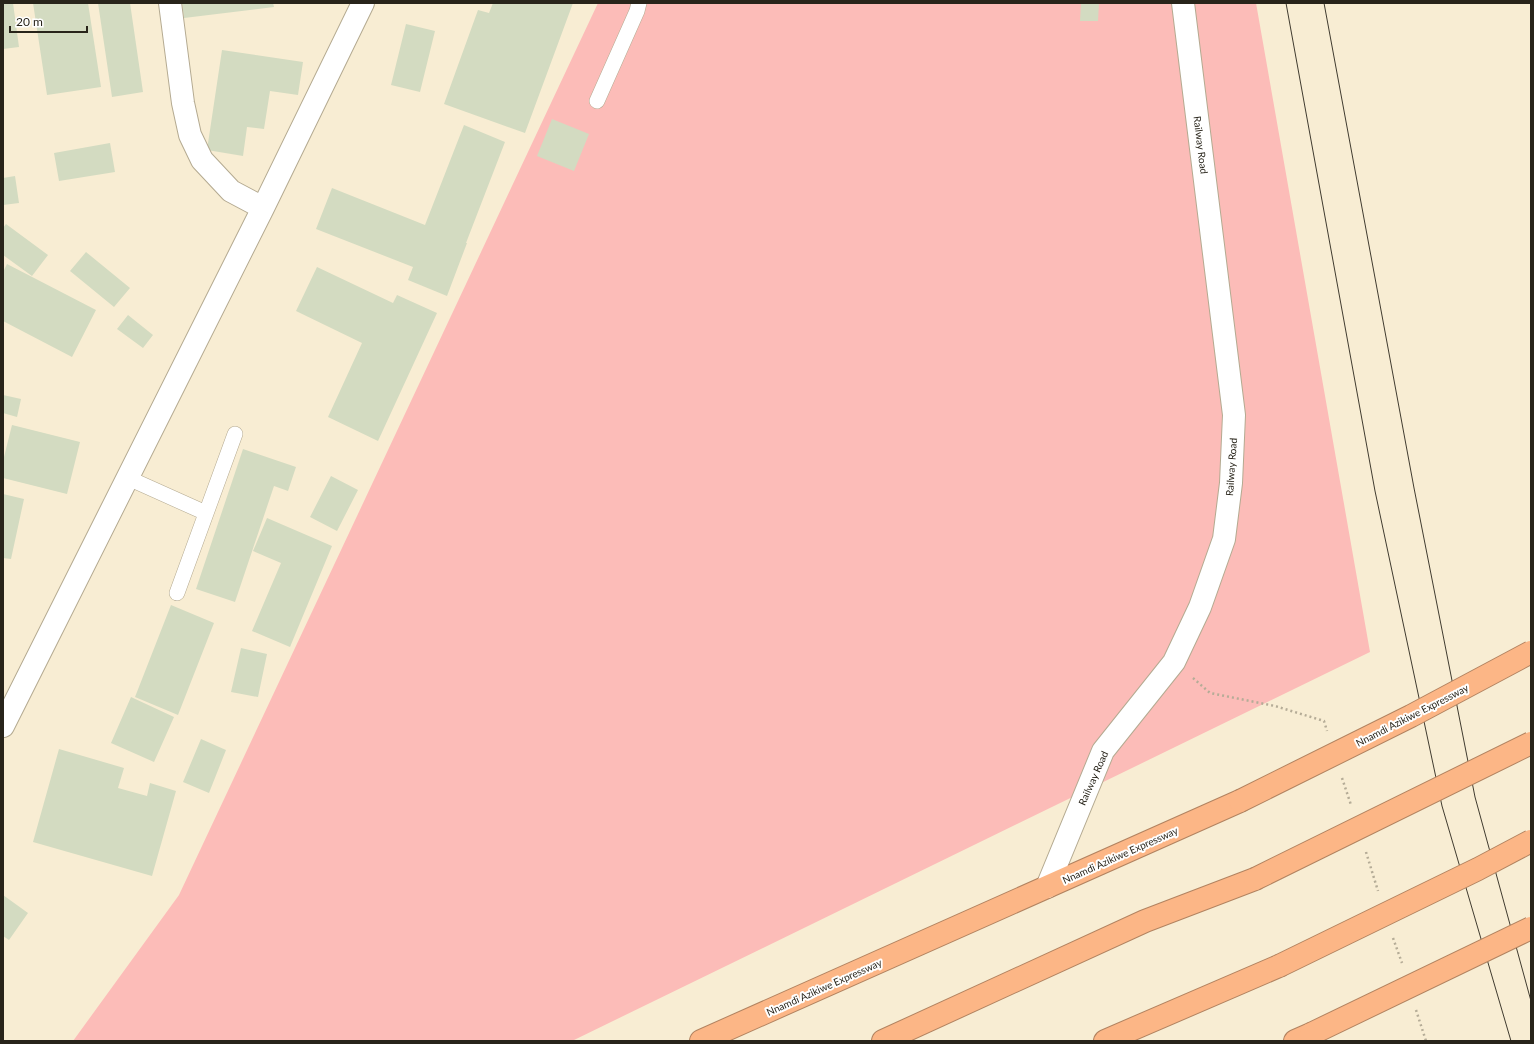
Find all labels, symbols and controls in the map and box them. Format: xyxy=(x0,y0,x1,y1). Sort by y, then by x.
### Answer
scale bar xyxy=(10,8,87,34)
text: 20 m xyxy=(16,14,43,29)
street label: Railway Road xyxy=(1191,115,1211,175)
street label: Railway Road xyxy=(1223,438,1239,496)
street label: Nnamdi Azikiwe Expressway xyxy=(1354,681,1471,749)
street label: Railway Road xyxy=(1076,749,1110,807)
street label: Nnamdi Azikiwe Expressway xyxy=(1061,824,1180,886)
street label: Nnamdi Azikiwe Expressway xyxy=(765,956,884,1018)

